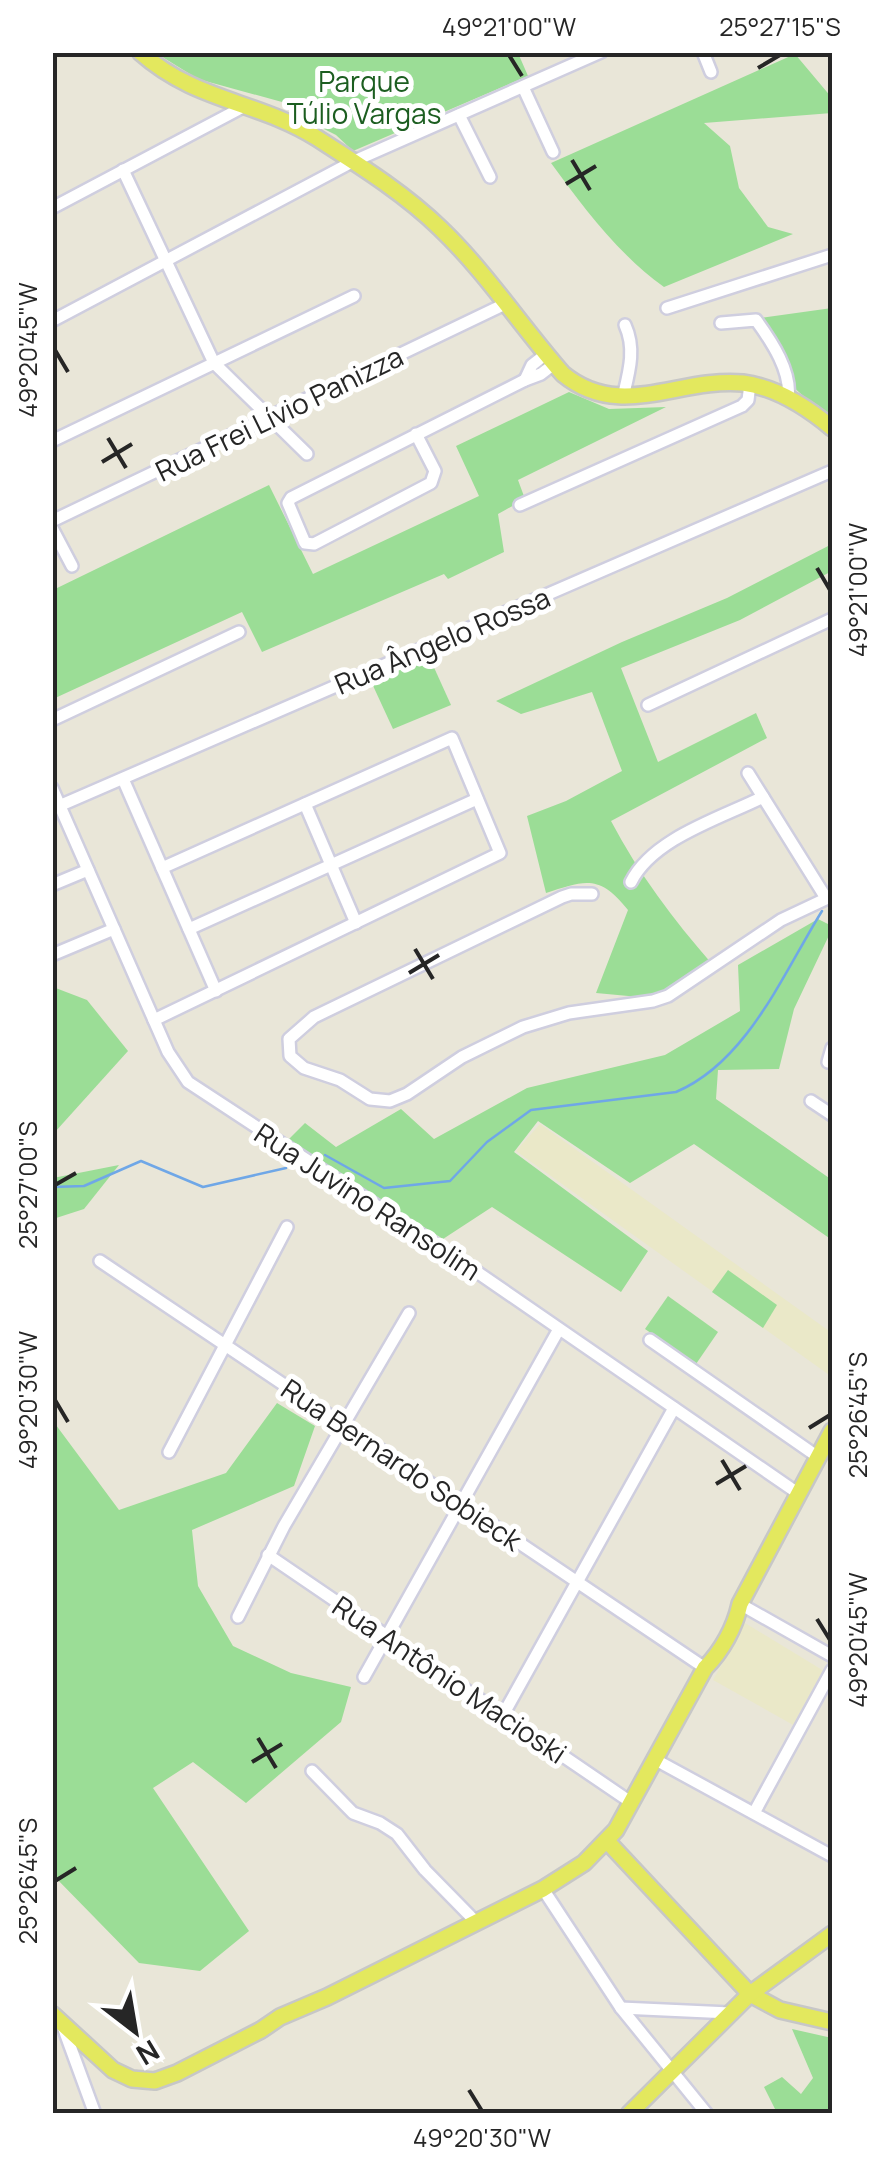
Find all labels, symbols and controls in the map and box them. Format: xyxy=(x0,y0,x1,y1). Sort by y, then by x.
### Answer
text: 49°21'00"W xyxy=(442,9,576,44)
text: 25°27'15"S xyxy=(719,9,841,44)
park label: Parque Túlio Vargas xyxy=(287,62,441,132)
text: 49°20'45"W xyxy=(10,282,45,418)
street label: Rua Frei Lívio Panizza xyxy=(149,337,409,489)
text: 49°21'00"W xyxy=(840,523,875,657)
street label: Rua Ângelo Rossa xyxy=(328,577,556,703)
street label: Rua Juvino Ransolim xyxy=(248,1114,488,1288)
text: 25°27'00"S xyxy=(10,1121,45,1249)
text: 49°20'30"W xyxy=(10,1331,45,1469)
text: 25°26'45"S xyxy=(840,1352,875,1478)
street label: Rua Bernardo Sobieck xyxy=(274,1369,531,1559)
text: 49°20'45"W xyxy=(840,1572,875,1708)
street label: Rua Antônio Macioski xyxy=(326,1586,574,1772)
text: 25°26'45"S xyxy=(10,1818,45,1944)
north arrow xyxy=(85,1981,185,2081)
text: N xyxy=(130,2032,167,2075)
text: 49°20'30"W xyxy=(413,2120,551,2155)

